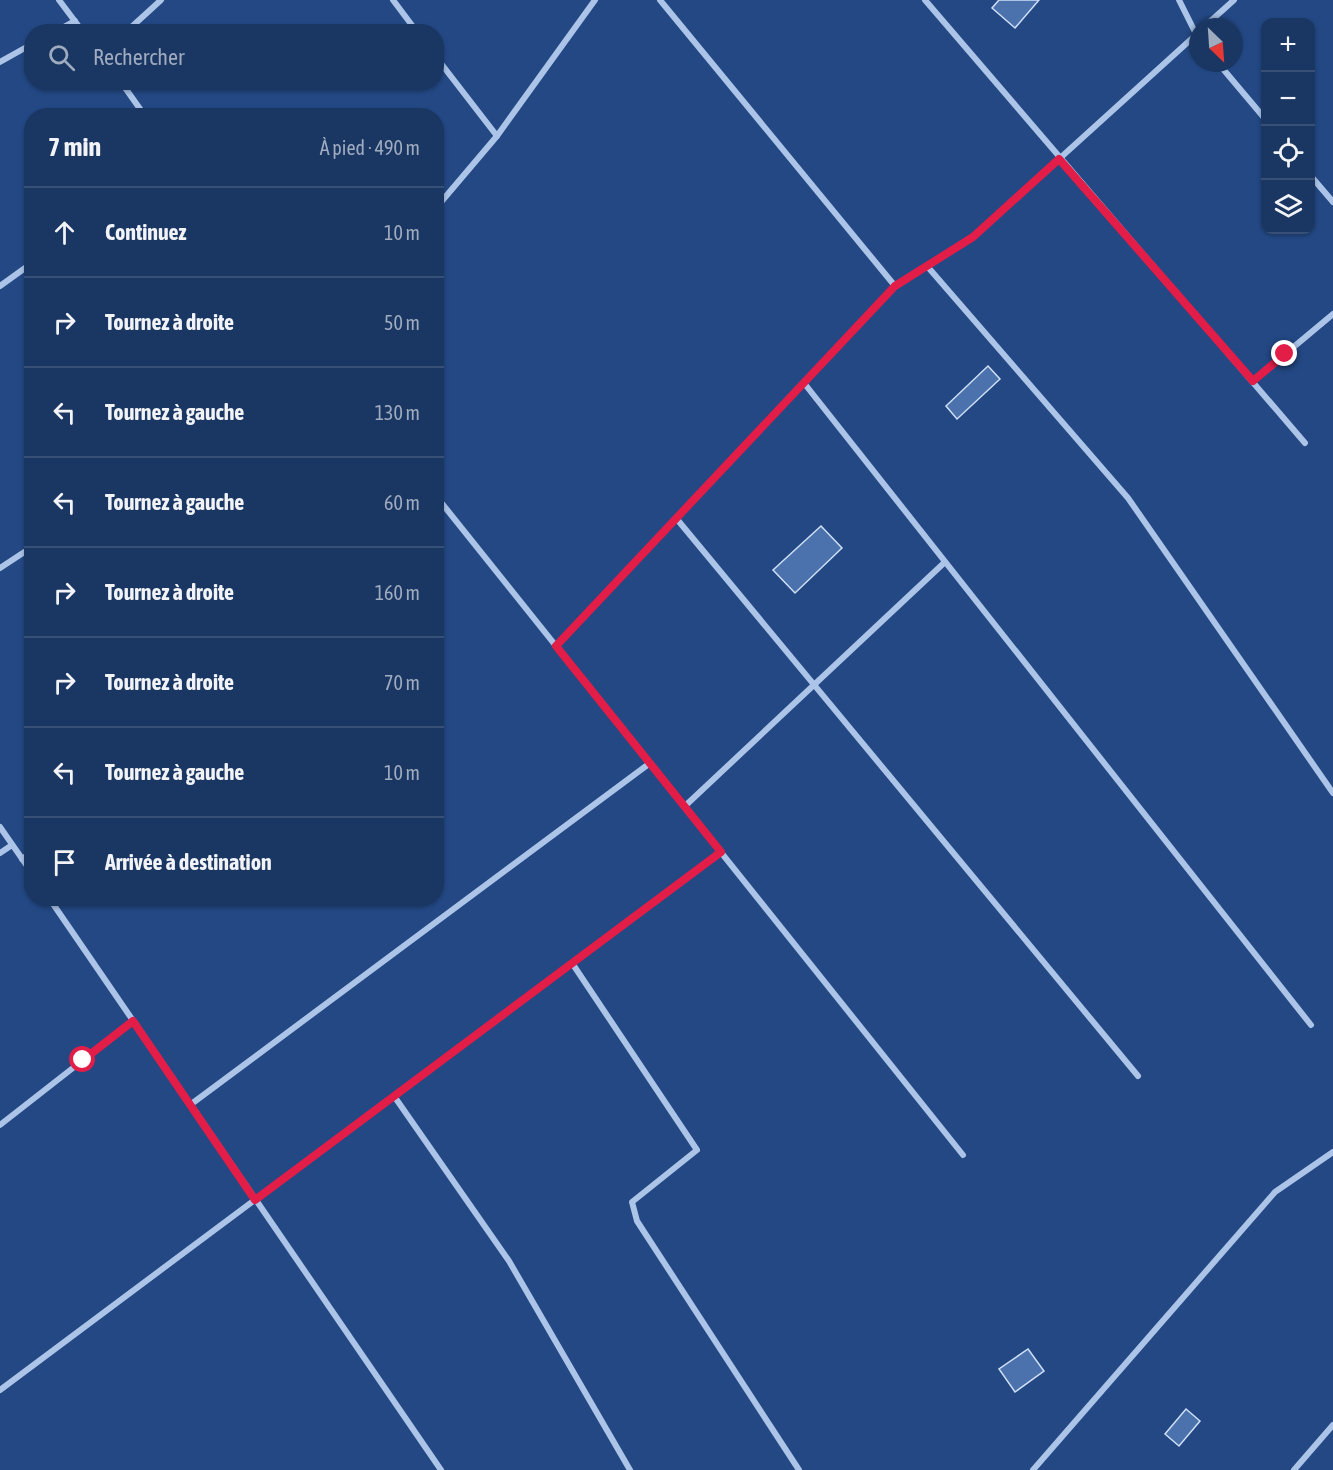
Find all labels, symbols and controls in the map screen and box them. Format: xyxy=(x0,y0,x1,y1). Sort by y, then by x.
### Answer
north arrow xyxy=(1189,18,1243,72)
map controls xyxy=(1261,18,1315,234)
button: + xyxy=(1261,18,1315,72)
search box xyxy=(24,24,444,90)
icon: search xyxy=(45,41,78,74)
text: Rechercher xyxy=(93,44,184,70)
button: − xyxy=(1261,72,1315,126)
button: locate xyxy=(1261,126,1315,180)
text: 7 min xyxy=(48,132,101,162)
text: À pied · 490 m xyxy=(320,136,420,159)
button: layers xyxy=(1261,180,1315,234)
icon: ahead xyxy=(48,216,81,249)
text: Continuez xyxy=(105,219,187,245)
text: 10 m xyxy=(384,221,420,244)
icon: right xyxy=(48,306,81,339)
text: Tournez à droite xyxy=(105,309,234,335)
text: 50 m xyxy=(384,311,420,334)
route end xyxy=(1271,340,1297,366)
icon: left xyxy=(48,396,81,429)
text: Tournez à gauche xyxy=(105,399,244,425)
text: 130 m xyxy=(375,401,420,424)
icon: left xyxy=(48,486,81,519)
text: Tournez à gauche xyxy=(105,489,244,515)
text: 60 m xyxy=(384,491,420,514)
icon: right xyxy=(48,576,81,609)
text: Tournez à droite xyxy=(105,579,234,605)
text: 160 m xyxy=(375,581,420,604)
icon: right xyxy=(48,666,81,699)
text: Tournez à droite xyxy=(105,669,234,695)
text: 70 m xyxy=(384,671,420,694)
icon: left xyxy=(48,756,81,789)
text: Tournez à gauche xyxy=(105,759,244,785)
text: 10 m xyxy=(384,761,420,784)
icon: arrive xyxy=(48,846,81,879)
text: Arrivée à destination xyxy=(105,849,272,875)
route start xyxy=(69,1046,95,1072)

